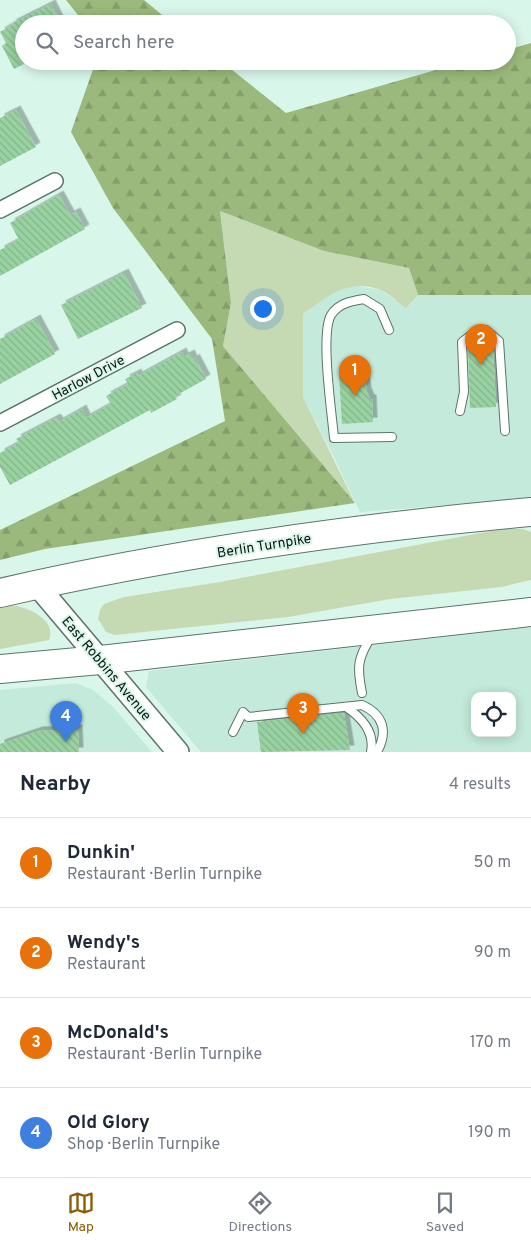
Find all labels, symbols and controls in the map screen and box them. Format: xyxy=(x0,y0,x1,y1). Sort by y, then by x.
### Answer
search box xyxy=(15,15,516,70)
icon: search xyxy=(33,29,61,57)
text: Search here xyxy=(73,31,175,55)
your location xyxy=(250,296,276,322)
pin: 2 xyxy=(465,324,497,365)
street label: Harlow Drive xyxy=(49,352,128,405)
pin: 1 xyxy=(339,355,371,396)
street label: Berlin Turnpike xyxy=(216,531,313,562)
street label: East Robbins Avenue xyxy=(57,613,154,725)
map controls xyxy=(471,692,516,737)
button: locate xyxy=(471,692,516,737)
pin: 3 xyxy=(287,693,319,734)
pin: 4 xyxy=(50,701,82,742)
text: Nearby xyxy=(20,771,91,798)
text: 4 results xyxy=(449,775,511,795)
text: Dunkin' xyxy=(67,841,135,865)
text: 1 xyxy=(33,853,39,873)
text: 50 m xyxy=(474,853,511,873)
text: Restaurant · Berlin Turnpike xyxy=(67,865,262,885)
text: Wendy's xyxy=(67,931,140,955)
text: 2 xyxy=(31,943,41,963)
text: 90 m xyxy=(474,943,511,963)
text: Restaurant xyxy=(67,955,146,975)
text: McDonald's xyxy=(67,1021,169,1045)
text: 3 xyxy=(31,1033,41,1053)
text: 170 m xyxy=(470,1033,511,1053)
text: Restaurant · Berlin Turnpike xyxy=(67,1045,262,1065)
text: Old Glory xyxy=(67,1111,150,1135)
text: 4 xyxy=(31,1123,41,1143)
text: 190 m xyxy=(468,1123,511,1143)
text: Shop · Berlin Turnpike xyxy=(67,1135,220,1155)
tab: Map xyxy=(67,1189,95,1236)
tab: Directions xyxy=(228,1189,292,1236)
tab: Saved xyxy=(426,1189,464,1236)

